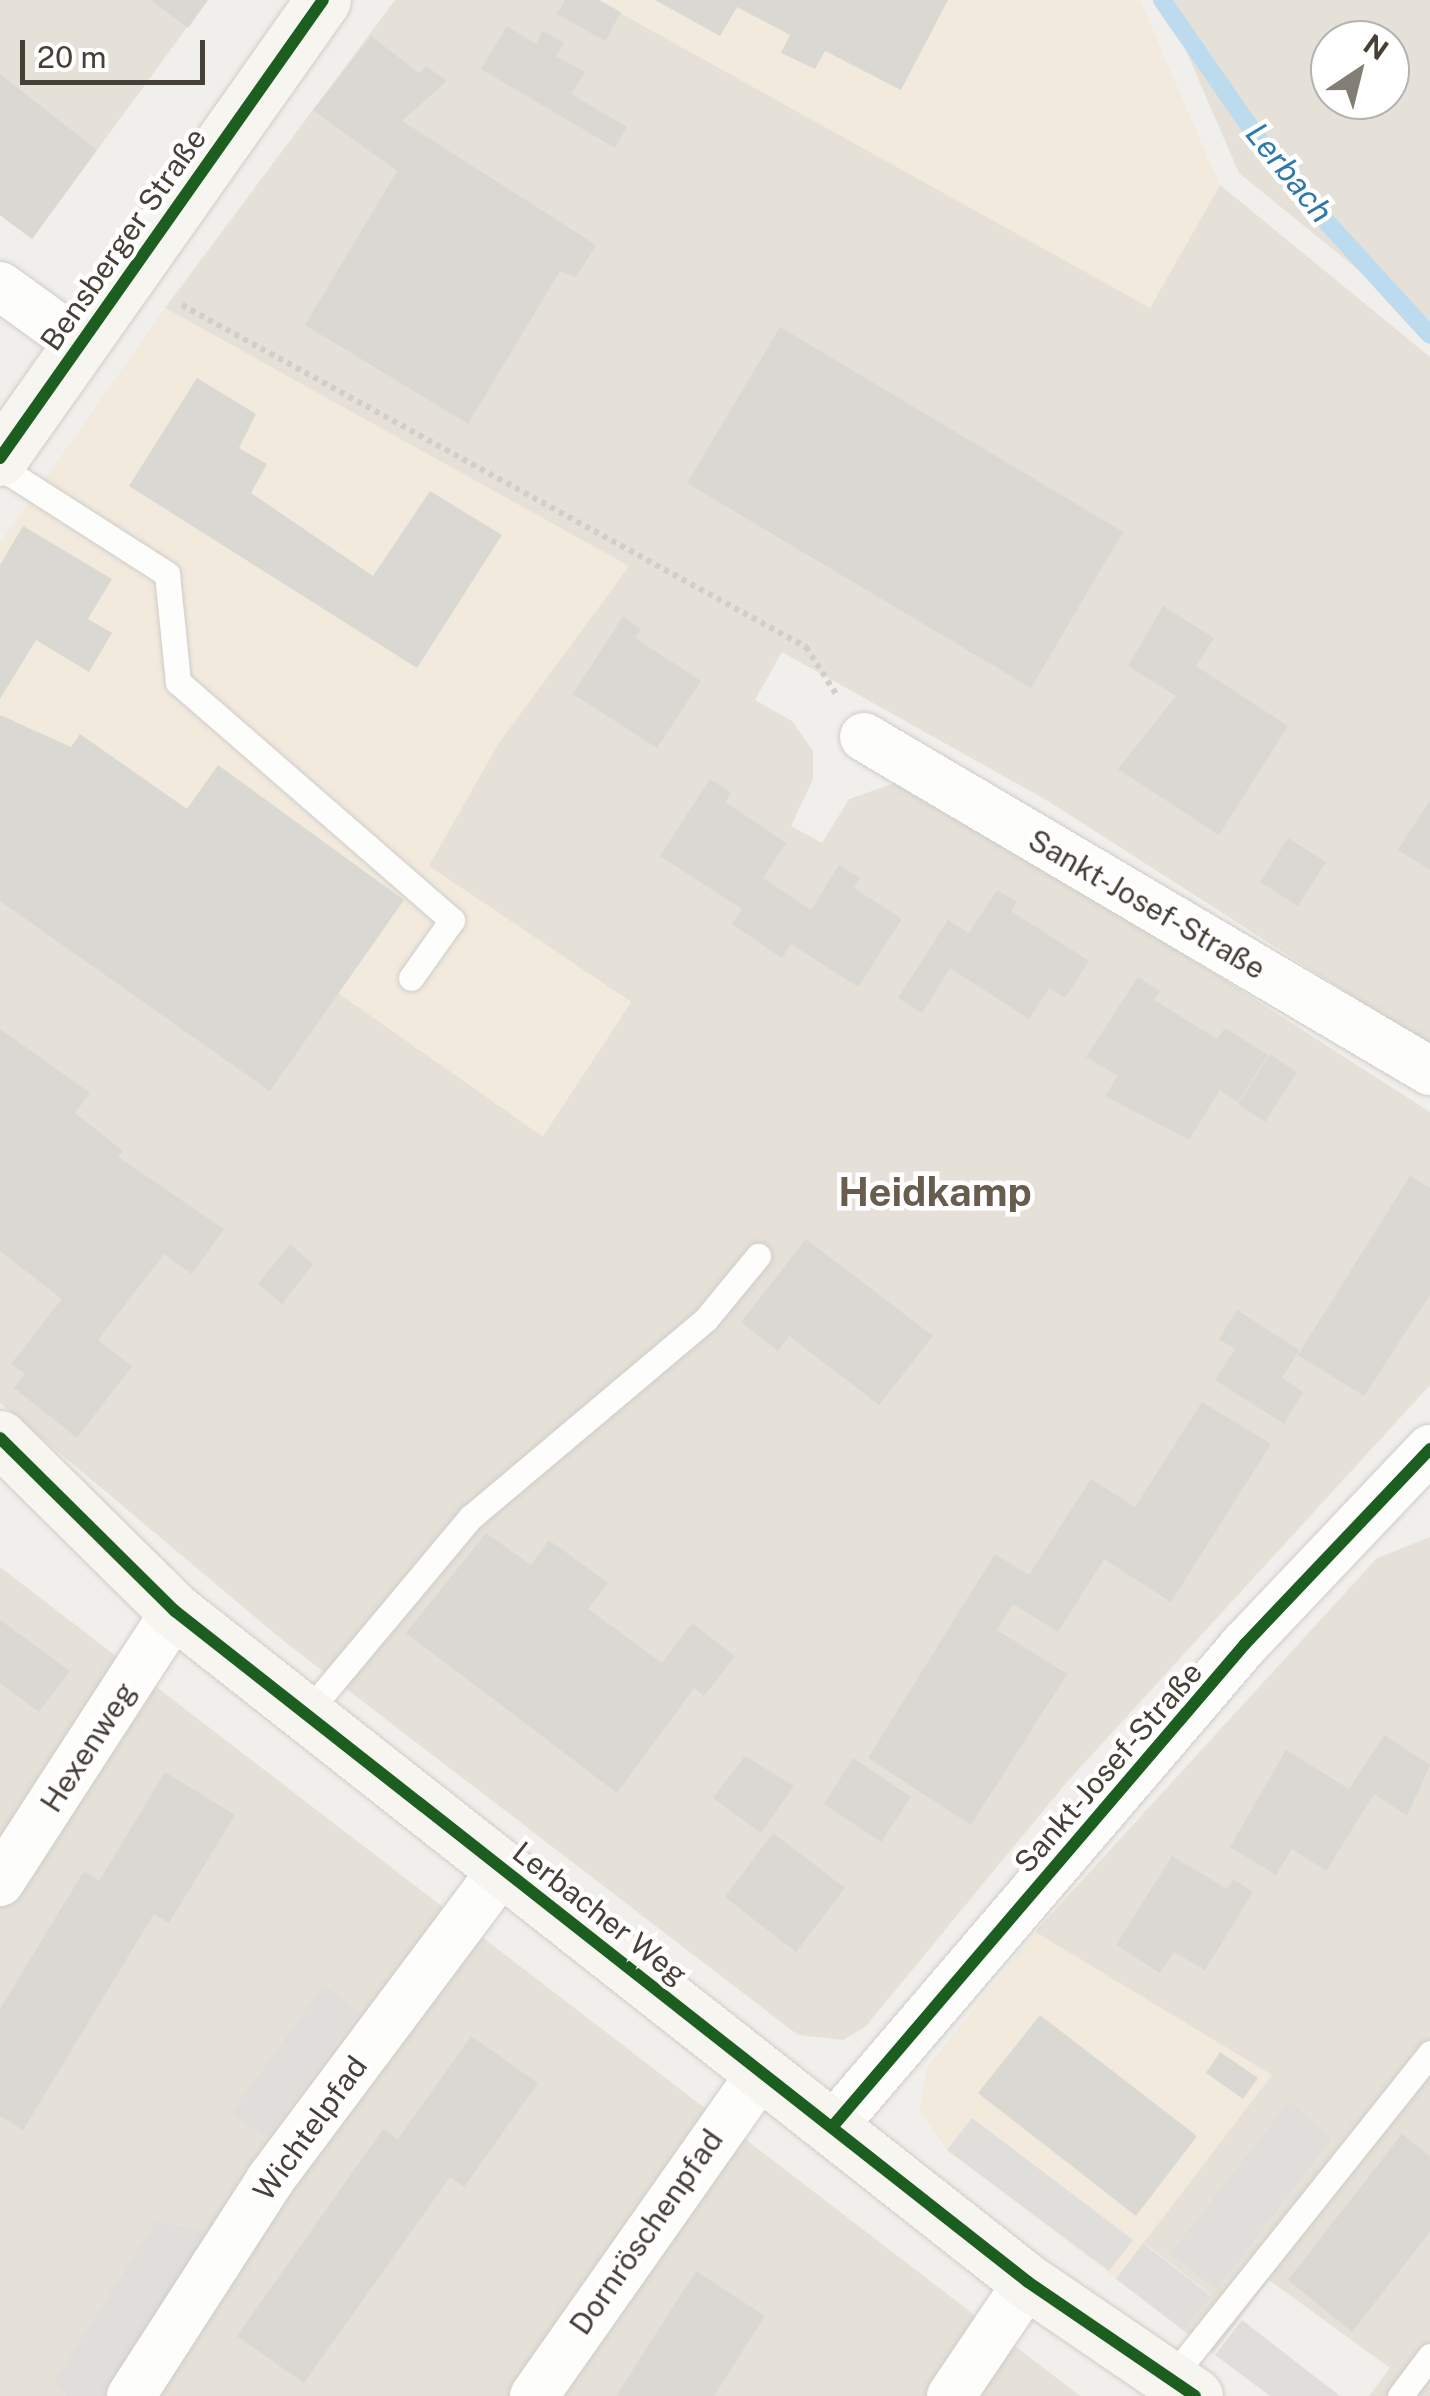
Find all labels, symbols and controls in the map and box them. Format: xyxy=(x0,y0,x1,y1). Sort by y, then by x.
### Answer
scale bar xyxy=(25,20,210,82)
north arrow xyxy=(1310,20,1410,120)
text: N xyxy=(1358,27,1395,66)
text: 20 m xyxy=(37,39,106,75)
water label: Lerbach xyxy=(1237,116,1341,230)
street label: Bensberger Straße xyxy=(33,121,213,357)
street label: Sankt-Josef-Straße xyxy=(1022,821,1272,987)
district label: Heidkamp xyxy=(838,1168,1032,1216)
street label: Sankt-Josef-Straße xyxy=(1007,1654,1209,1880)
street label: Hexenweg xyxy=(33,1675,143,1819)
street label: Lerbacher Weg xyxy=(505,1834,695,1992)
street label: Wichtelpfad xyxy=(246,2049,374,2207)
street label: Dornröschenpfad xyxy=(562,2123,730,2341)

